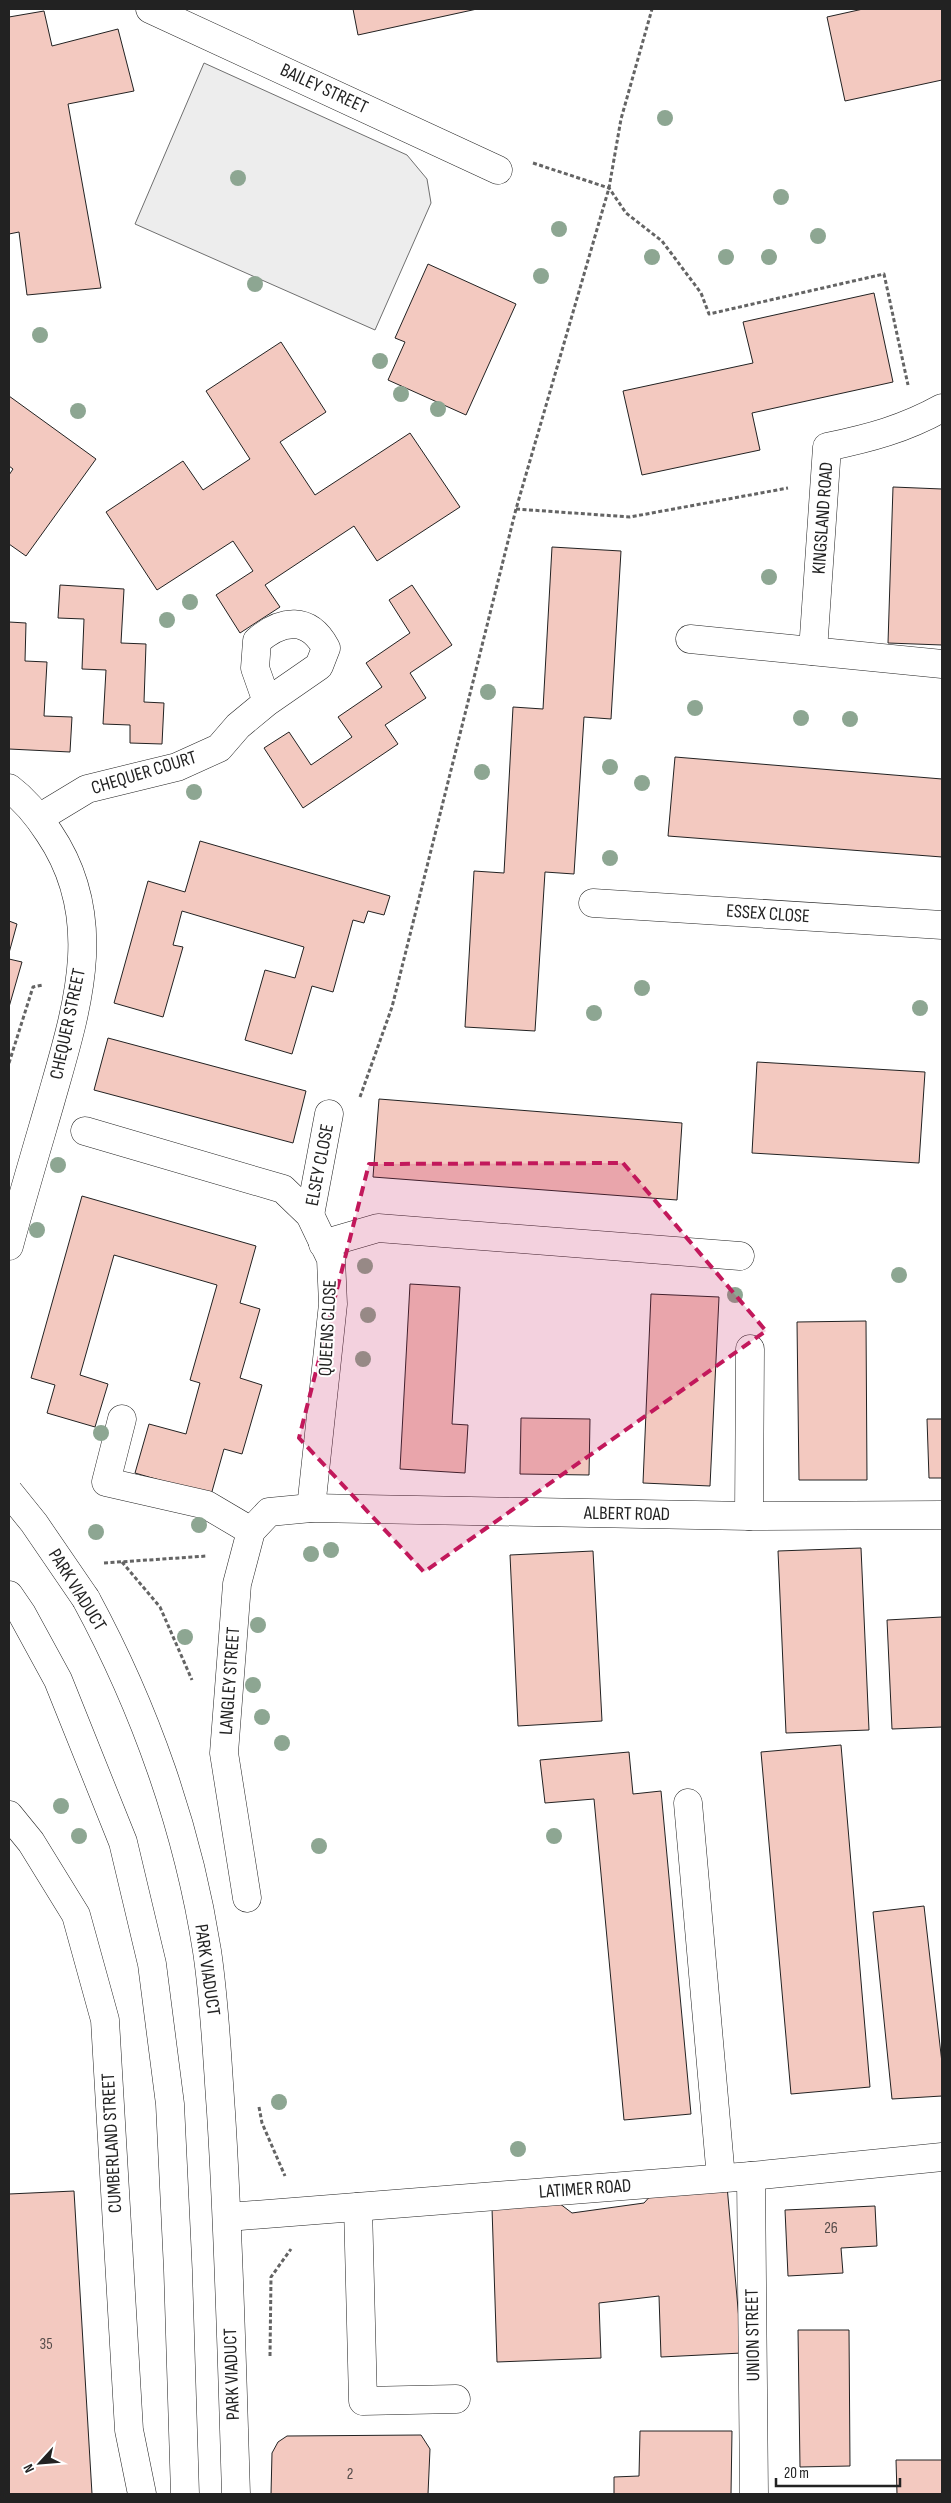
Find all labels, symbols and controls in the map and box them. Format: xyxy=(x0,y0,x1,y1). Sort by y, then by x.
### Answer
street label: BAILEY STREET xyxy=(277,59,372,119)
street label: KINGSLAND ROAD xyxy=(808,461,838,575)
street label: CHEQUER COURT xyxy=(89,746,200,800)
street label: ESSEX CLOSE xyxy=(725,900,811,928)
street label: CHEQUER STREET xyxy=(45,966,91,1082)
street label: ELSEY CLOSE xyxy=(301,1122,339,1208)
street label: QUEENS CLOSE xyxy=(314,1279,342,1377)
street label: ALBERT ROAD xyxy=(583,1502,670,1526)
street label: PARK VIADUCT xyxy=(43,1545,111,1635)
street label: LANGLEY STREET xyxy=(215,1626,245,1736)
street label: PARK VIADUCT xyxy=(189,1923,225,2018)
street label: CUMBERLAND STREET xyxy=(97,2072,127,2214)
street label: LATIMER ROAD xyxy=(538,2174,632,2204)
house number: 26 xyxy=(824,2219,838,2238)
street label: UNION STREET xyxy=(741,2288,765,2382)
street label: PARK VIADUCT xyxy=(219,2327,245,2420)
house number: 35 xyxy=(39,2335,53,2354)
north arrow xyxy=(15,2438,65,2488)
scale bar xyxy=(776,2456,900,2488)
text: N xyxy=(19,2461,38,2476)
text: 20 m xyxy=(784,2464,809,2483)
house number: 2 xyxy=(347,2465,353,2484)

